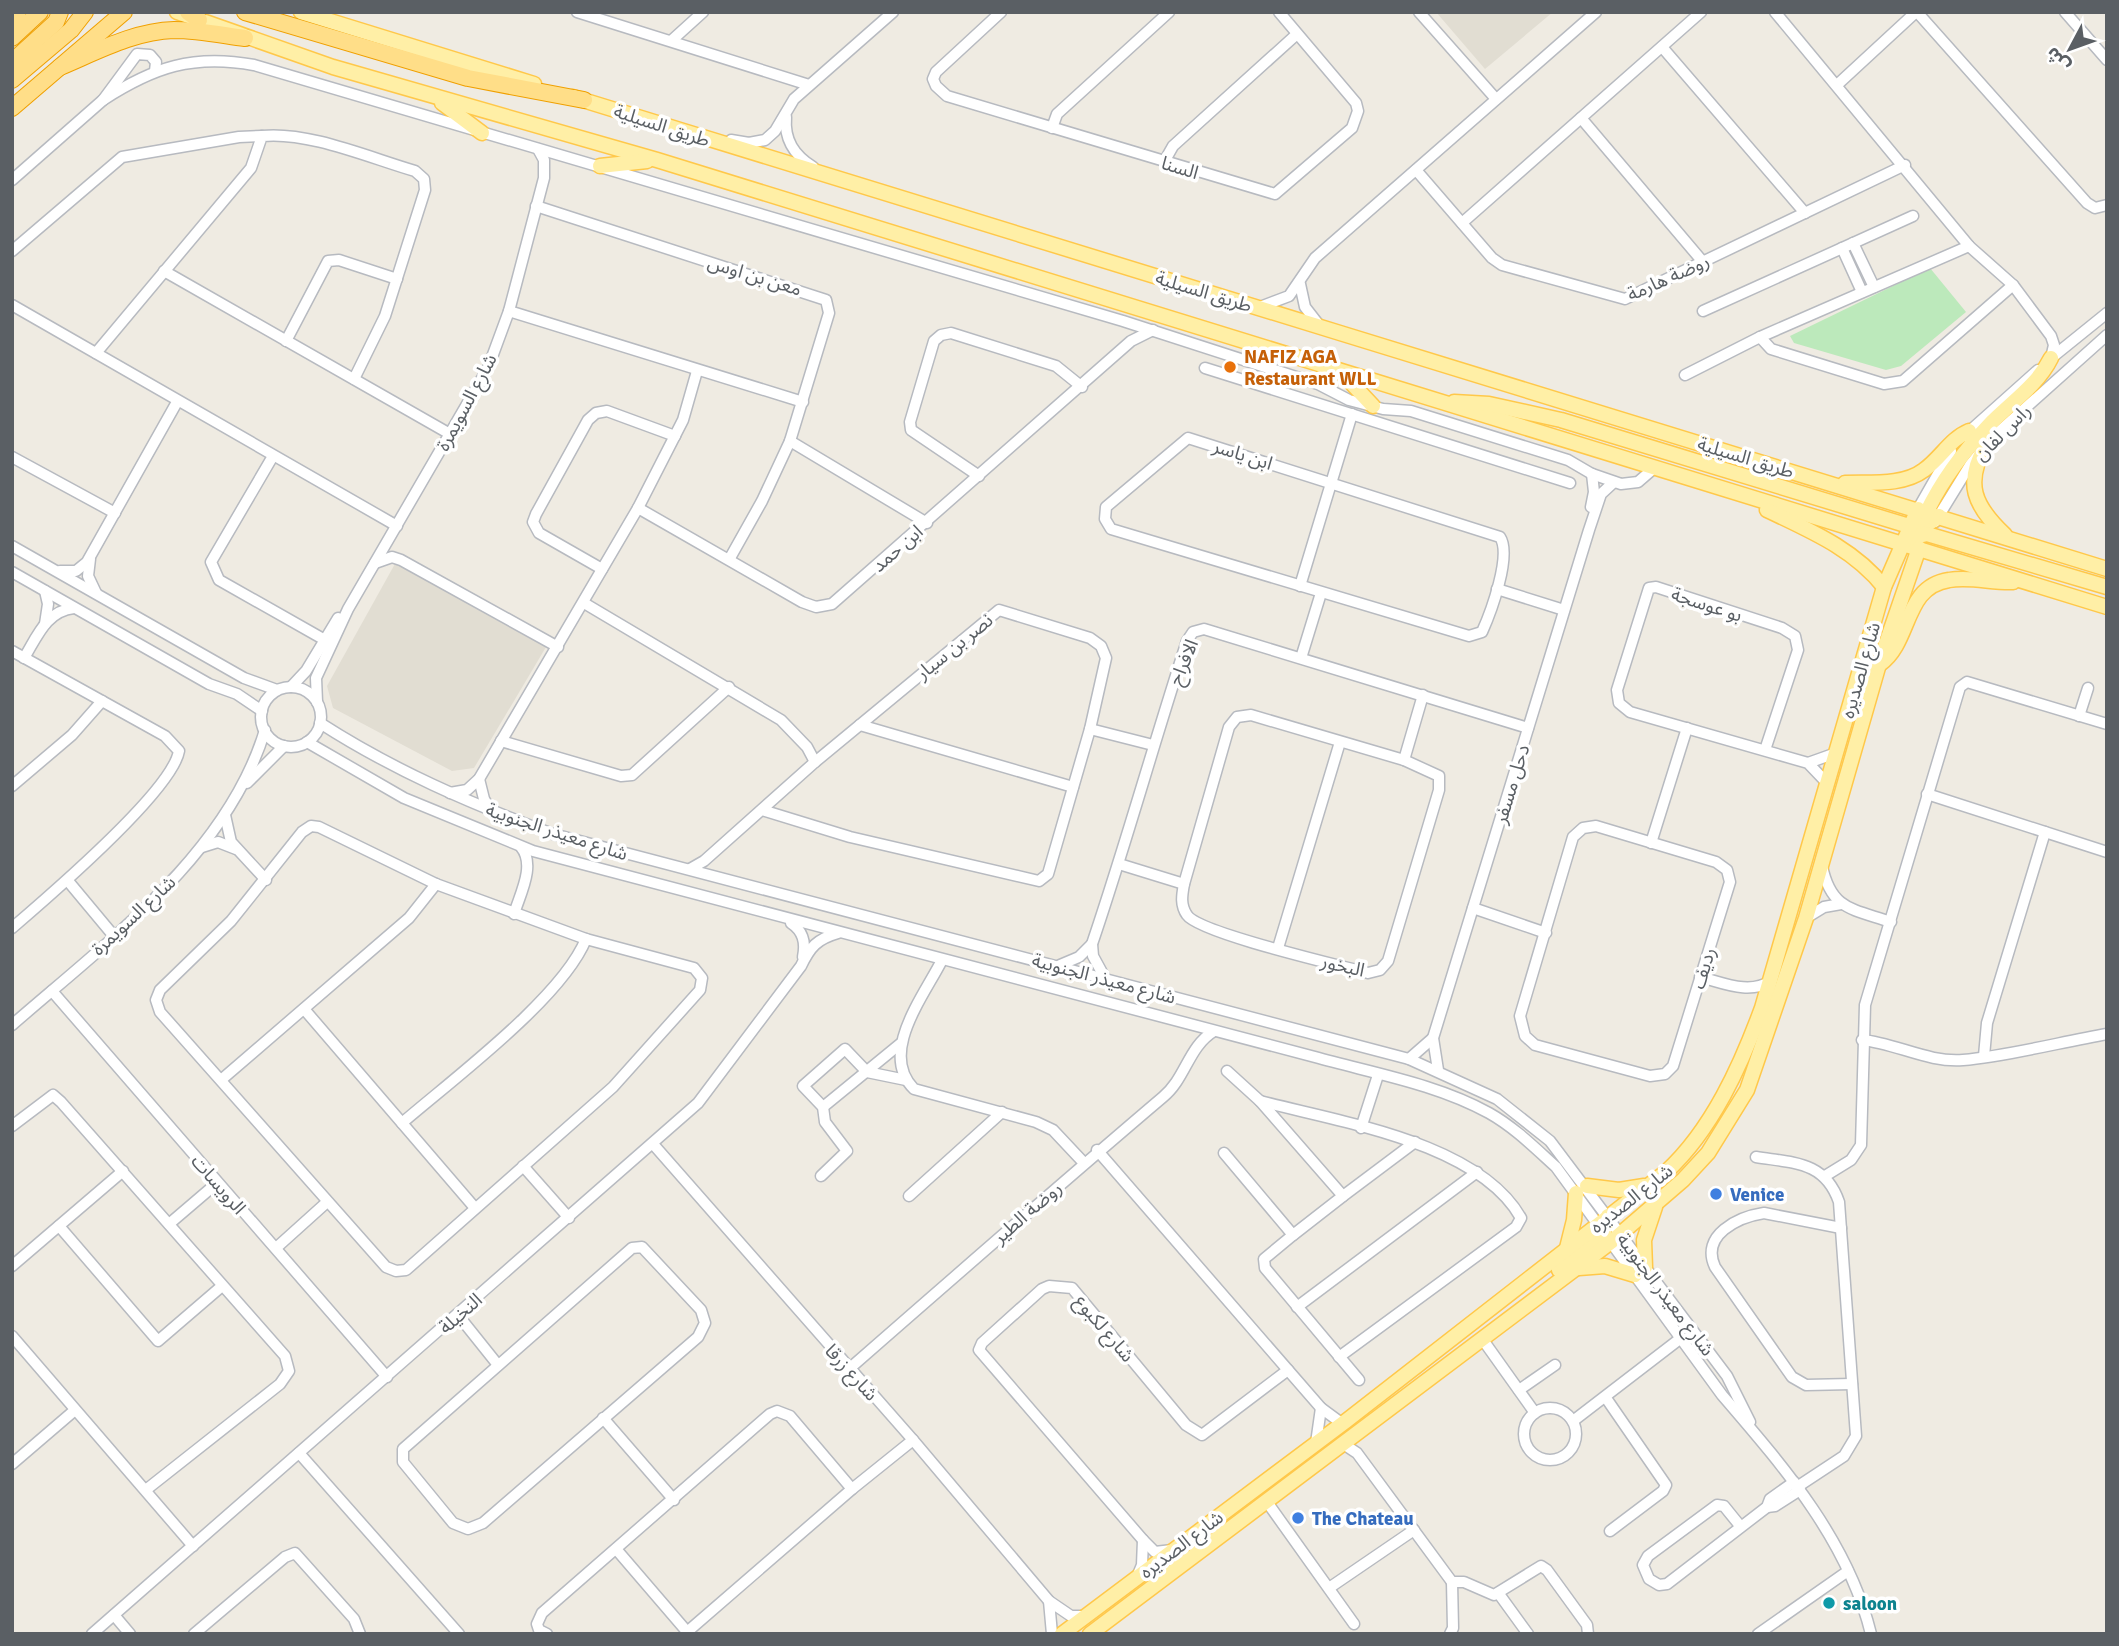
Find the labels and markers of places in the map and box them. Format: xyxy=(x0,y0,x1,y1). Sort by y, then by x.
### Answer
place label: NAFIZ AGA Restaurant WLL xyxy=(1244,345,1376,391)
marker: NAFIZ AGA Restaurant WLL xyxy=(1222,359,1238,375)
place label: Venice xyxy=(1730,1183,1784,1207)
marker: Venice xyxy=(1708,1186,1724,1202)
place label: The Chateau xyxy=(1312,1507,1414,1531)
marker: The Chateau xyxy=(1290,1510,1306,1526)
place label: saloon xyxy=(1843,1592,1897,1616)
marker: saloon xyxy=(1821,1595,1837,1611)

